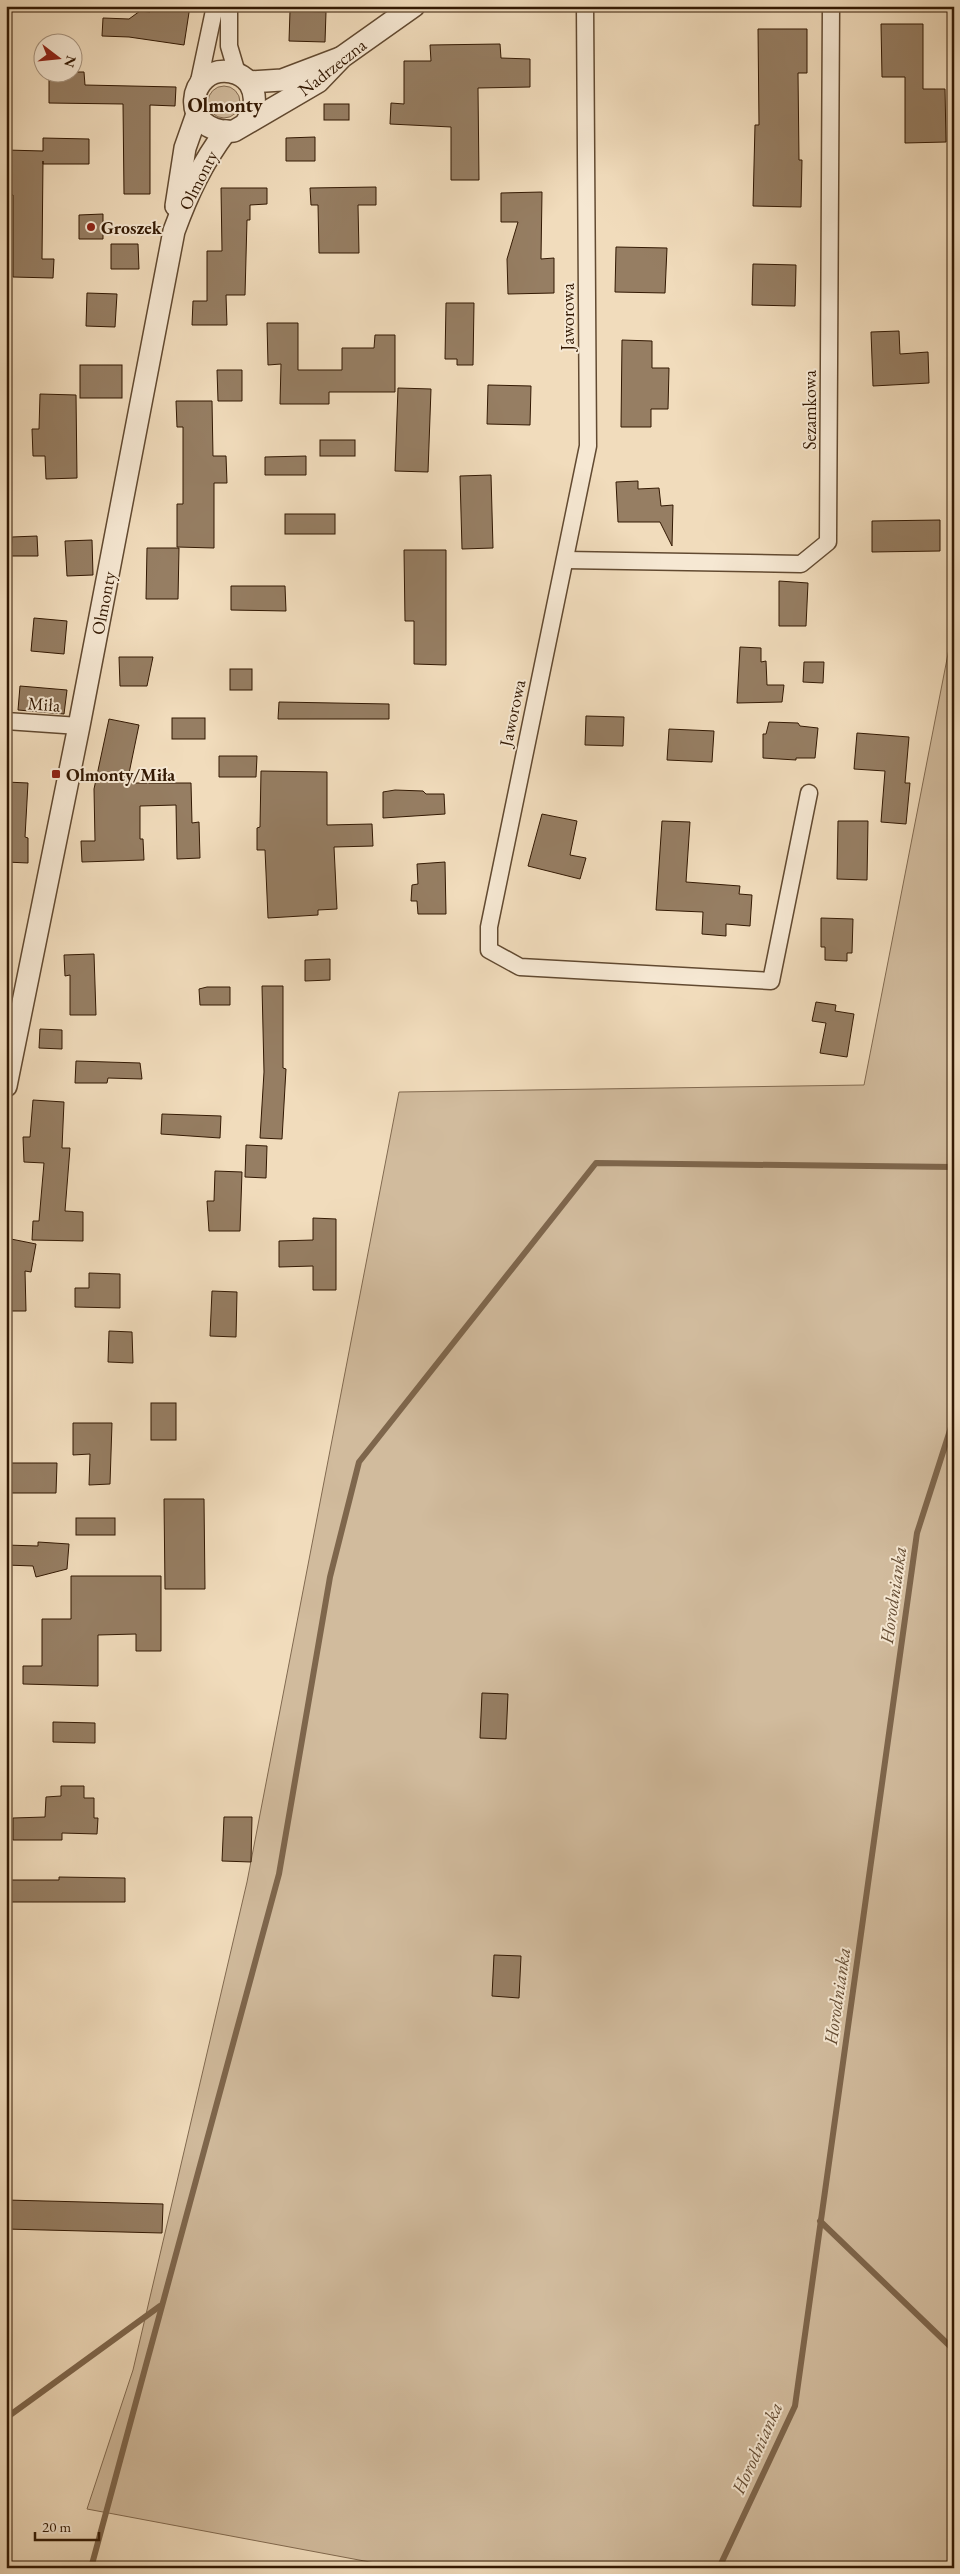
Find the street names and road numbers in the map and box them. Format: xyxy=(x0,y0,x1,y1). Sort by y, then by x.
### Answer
street label: Nadrzeczna xyxy=(293,33,371,101)
street label: Olmonty xyxy=(173,146,223,214)
street label: Jaworowa xyxy=(556,282,579,353)
street label: Sezamkowa xyxy=(798,369,821,450)
street label: Olmonty xyxy=(86,569,120,637)
street label: Jaworowa xyxy=(493,677,530,750)
street label: Miła xyxy=(27,691,62,717)

